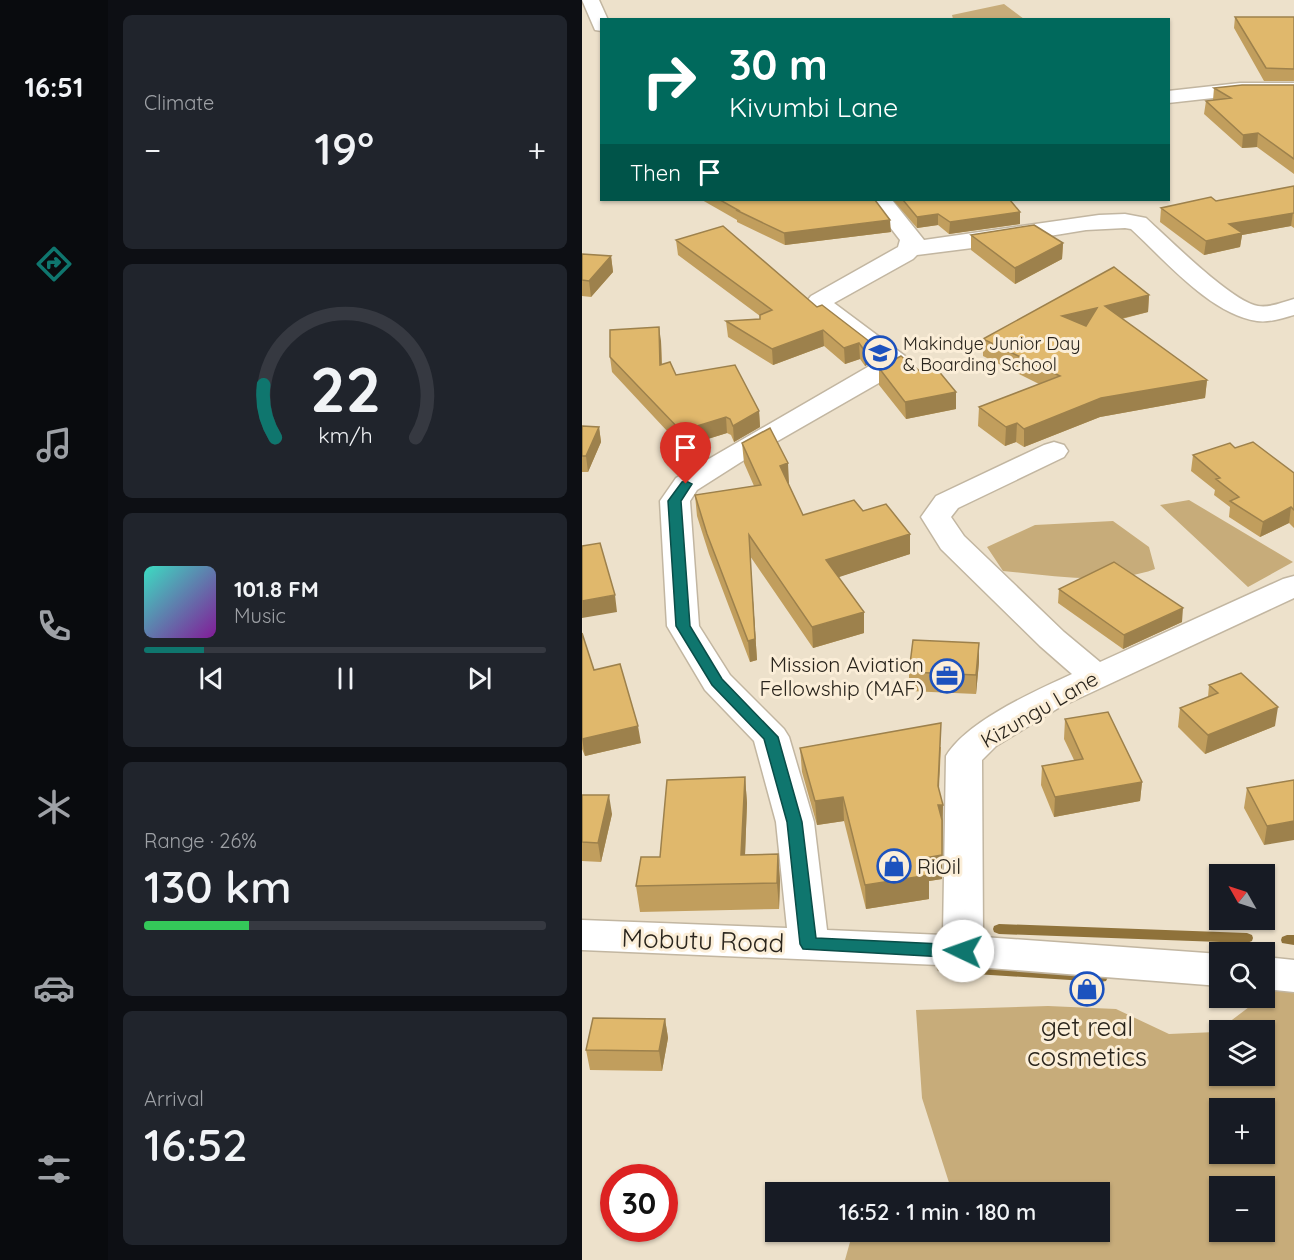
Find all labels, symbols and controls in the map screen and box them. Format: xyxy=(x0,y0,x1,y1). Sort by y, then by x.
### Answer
text: 30 m xyxy=(729,38,828,91)
icon: right xyxy=(630,42,708,120)
text: 16:51 xyxy=(25,70,83,104)
text: Climate xyxy=(144,90,214,115)
text: Kivumbi Lane xyxy=(729,90,898,124)
text: 19° xyxy=(315,120,374,176)
text: − xyxy=(144,129,161,170)
text: + xyxy=(527,129,546,170)
icon: arrive xyxy=(693,156,726,189)
text: Then xyxy=(630,159,681,187)
icon: directions xyxy=(33,243,75,285)
place label: Makindye Junior Day & Boarding School xyxy=(903,332,1080,376)
school or university icon: Makindye Junior Day & Boarding School xyxy=(862,335,898,371)
text: 22 xyxy=(309,350,381,428)
text: km/h xyxy=(318,422,372,448)
pin xyxy=(660,422,711,484)
icon: music xyxy=(33,424,75,466)
icon: arrive xyxy=(669,431,702,464)
text: 101.8 FM xyxy=(234,575,319,603)
text: Music xyxy=(234,603,286,628)
icon: phone xyxy=(33,605,75,647)
place label: Mission Aviation Fellowship (MAF) xyxy=(759,651,924,701)
office icon: Mission Aviation Fellowship (MAF) xyxy=(929,658,965,694)
icon: previous xyxy=(195,662,228,695)
icon: pause xyxy=(329,662,362,695)
icon: next xyxy=(463,662,496,695)
street label: Kizungu Lane xyxy=(976,665,1102,753)
icon: climate xyxy=(33,786,75,828)
text: Range · 26% xyxy=(144,828,257,853)
shop icon: RiOil xyxy=(876,848,912,884)
place label: RiOil xyxy=(917,853,961,879)
text: 130 km xyxy=(144,858,292,914)
north arrow xyxy=(1209,864,1275,930)
map controls xyxy=(1209,864,1275,1242)
position arrow xyxy=(931,919,995,983)
street label: Mobutu Road xyxy=(621,921,785,959)
button: search xyxy=(1209,942,1275,1008)
icon: car xyxy=(33,967,75,1009)
shop icon: get real cosmetics xyxy=(1069,971,1105,1007)
place label: get real cosmetics xyxy=(1027,1010,1147,1073)
button: layers xyxy=(1209,1020,1275,1086)
text: Arrival xyxy=(144,1086,204,1111)
button: + xyxy=(1209,1098,1275,1164)
text: 16:52 xyxy=(144,1116,248,1172)
icon: filters xyxy=(33,1148,75,1190)
speed limit sign: 30 xyxy=(600,1164,678,1242)
button: − xyxy=(1209,1176,1275,1242)
text: 16:52 · 1 min · 180 m xyxy=(839,1198,1036,1226)

